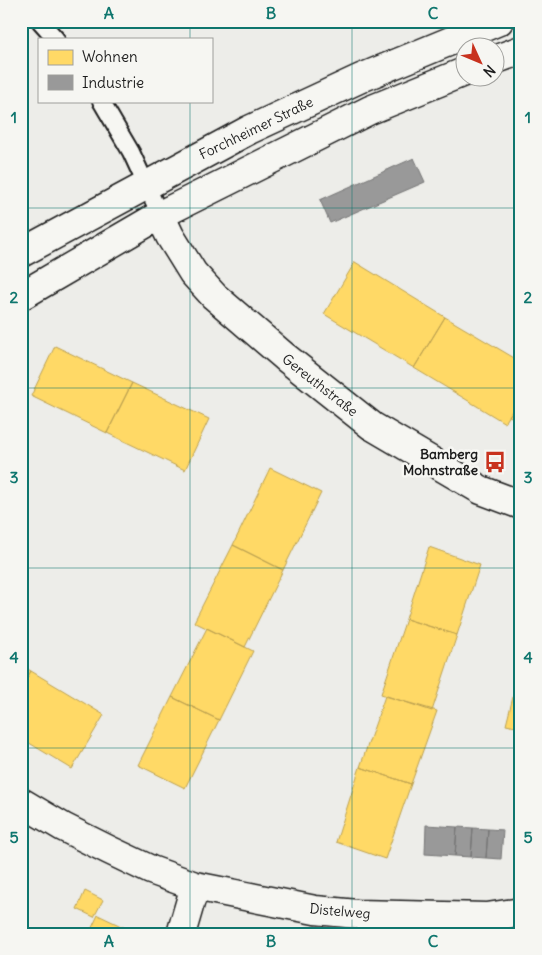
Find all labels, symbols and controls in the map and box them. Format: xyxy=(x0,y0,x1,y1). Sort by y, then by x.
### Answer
text: A xyxy=(104,3,114,23)
text: B xyxy=(266,3,277,23)
text: C xyxy=(428,3,439,23)
legend xyxy=(38,38,212,102)
north arrow xyxy=(454,38,504,88)
text: Wohnen xyxy=(82,47,138,66)
text: N xyxy=(480,61,499,81)
text: Industrie xyxy=(82,73,144,92)
street label: Forchheimer Straße xyxy=(196,93,316,163)
text: 1 xyxy=(11,107,17,127)
text: 1 xyxy=(525,107,531,127)
text: 2 xyxy=(10,287,19,307)
text: 2 xyxy=(524,287,533,307)
street label: Gereuthstraße xyxy=(278,350,362,420)
place label: Bamberg Mohnstraße xyxy=(403,445,478,479)
bus stop icon: Bamberg Mohnstraße xyxy=(482,449,508,475)
text: 3 xyxy=(9,467,19,487)
text: 3 xyxy=(523,467,533,487)
text: 4 xyxy=(9,647,19,667)
text: 4 xyxy=(523,647,533,667)
text: 5 xyxy=(9,827,19,847)
text: 5 xyxy=(523,827,533,847)
street label: Distelweg xyxy=(309,899,371,923)
text: A xyxy=(104,931,114,951)
text: B xyxy=(266,931,277,951)
text: C xyxy=(428,931,439,951)

